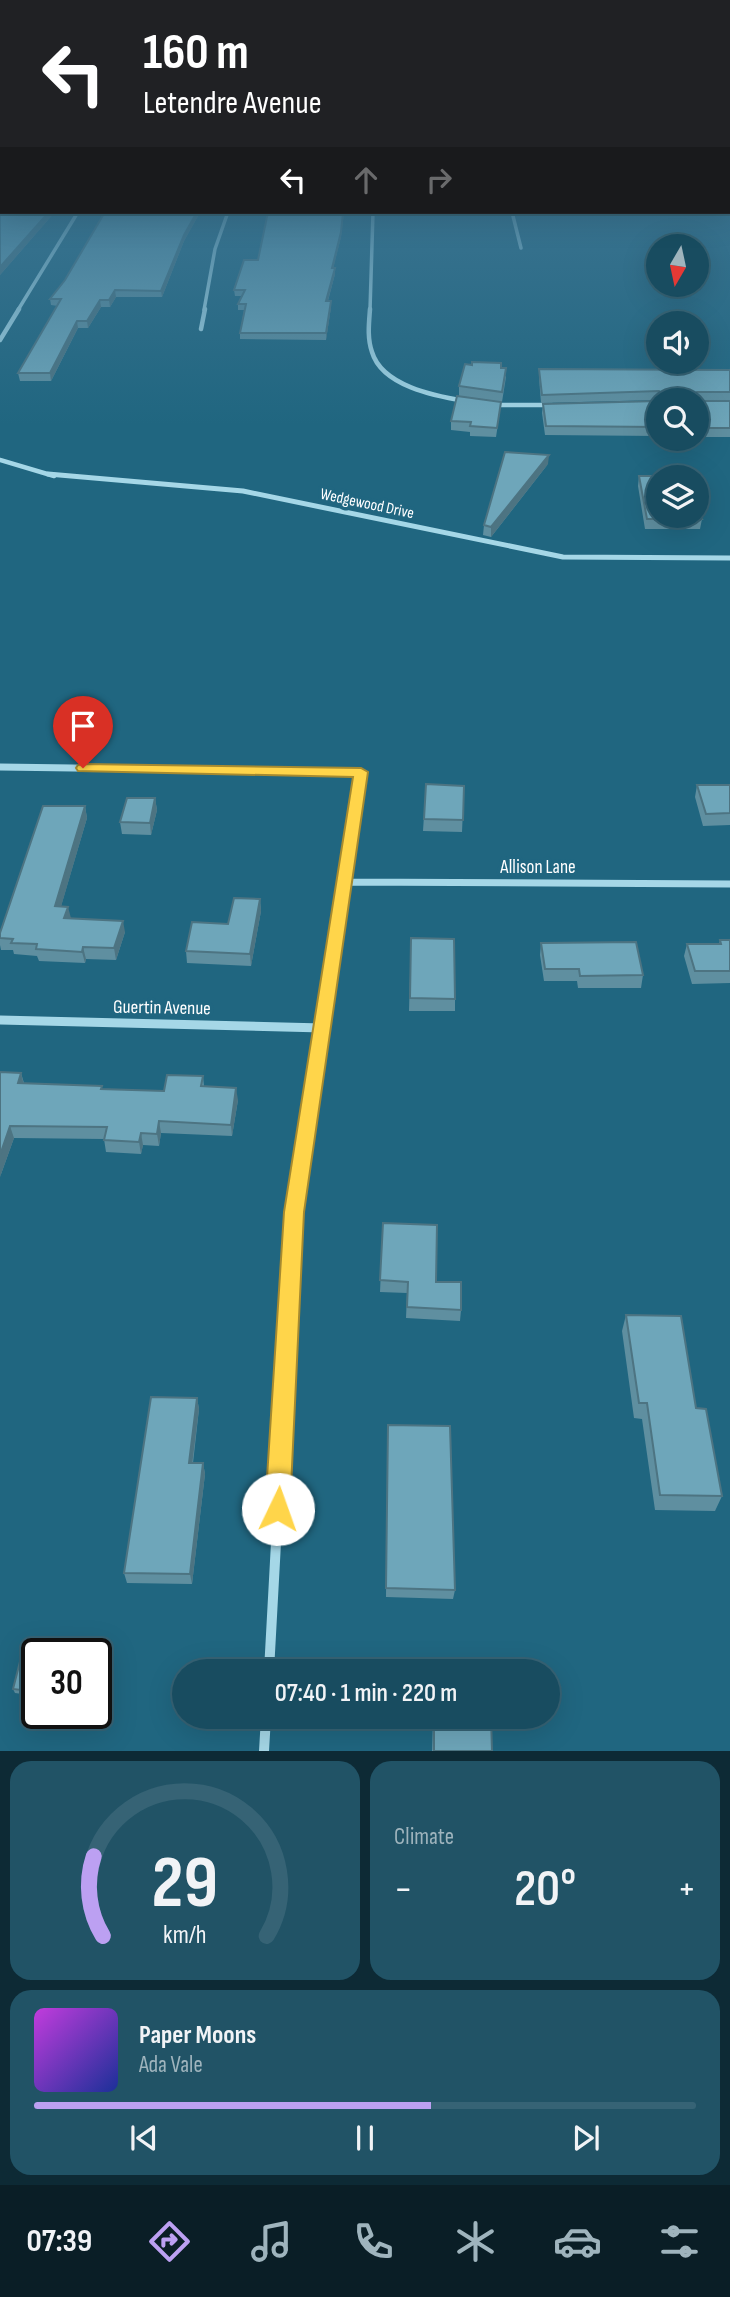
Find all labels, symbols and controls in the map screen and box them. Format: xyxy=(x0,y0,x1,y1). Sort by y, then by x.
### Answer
text: 160 m xyxy=(143,24,249,83)
icon: left xyxy=(28,28,119,119)
text: Letendre Avenue xyxy=(143,84,322,123)
icon: left xyxy=(274,161,312,199)
icon: ahead xyxy=(347,161,385,199)
icon: right xyxy=(420,161,458,199)
north arrow xyxy=(646,234,709,298)
map controls xyxy=(646,234,709,528)
button: sound xyxy=(646,311,709,374)
button: search xyxy=(646,388,709,451)
button: layers xyxy=(646,465,709,528)
street label: Wedgewood Drive xyxy=(318,485,416,523)
pin xyxy=(53,696,113,768)
icon: arrive xyxy=(64,707,102,745)
street label: Allison Lane xyxy=(499,856,576,879)
street label: Guertin Avenue xyxy=(113,996,211,1020)
position arrow xyxy=(241,1472,315,1546)
speed limit sign: 30 xyxy=(21,1638,112,1729)
text: 07:40 · 1 min · 220 m xyxy=(275,1678,457,1709)
text: Climate xyxy=(394,1823,454,1851)
text: 29 xyxy=(152,1841,218,1929)
text: 20° xyxy=(514,1858,576,1921)
text: − xyxy=(394,1867,413,1912)
text: + xyxy=(677,1867,696,1912)
text: km/h xyxy=(163,1920,207,1951)
text: Paper Moons xyxy=(139,2020,256,2051)
text: Ada Vale xyxy=(139,2051,203,2079)
icon: previous xyxy=(125,2119,163,2157)
icon: pause xyxy=(346,2119,384,2157)
icon: next xyxy=(567,2119,605,2157)
icon: directions xyxy=(145,2217,194,2266)
icon: music xyxy=(247,2217,296,2266)
icon: phone xyxy=(349,2217,398,2266)
icon: climate xyxy=(451,2217,500,2266)
icon: car xyxy=(553,2217,602,2266)
icon: filters xyxy=(655,2217,704,2266)
text: 07:39 xyxy=(26,2222,92,2261)

